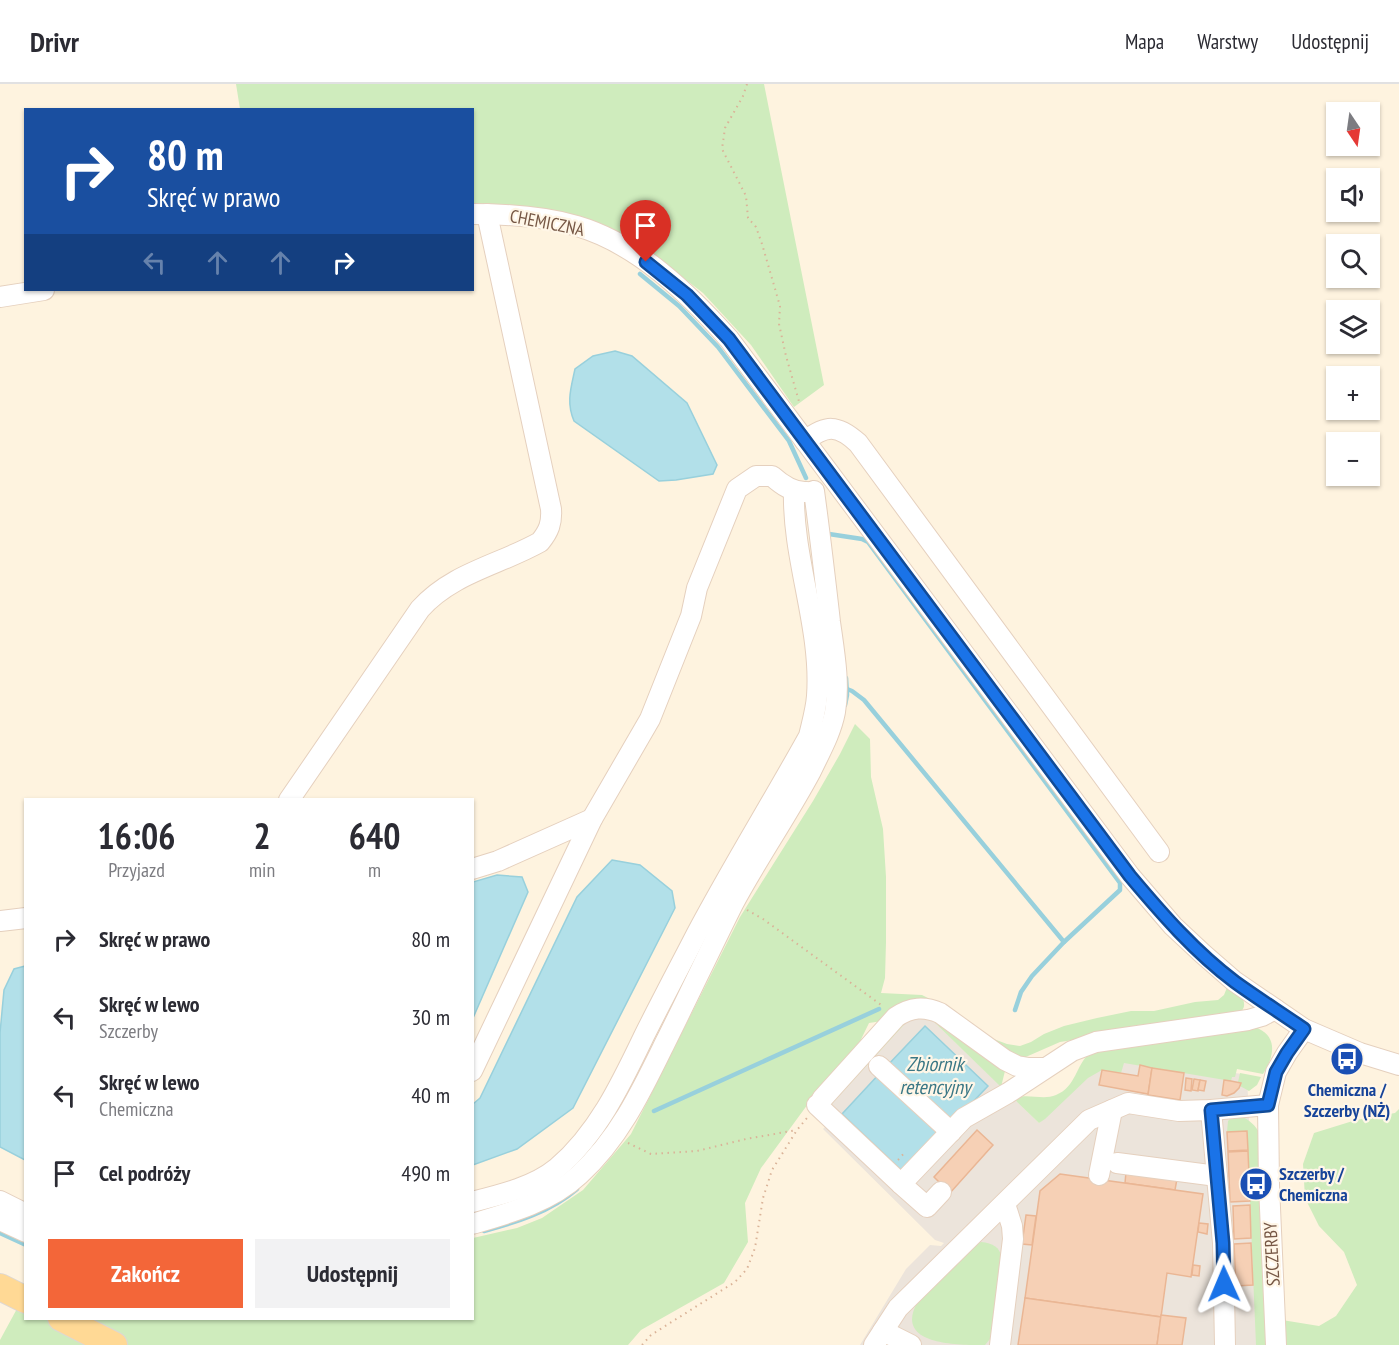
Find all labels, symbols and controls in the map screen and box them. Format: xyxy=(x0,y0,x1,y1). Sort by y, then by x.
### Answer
text: Drivr xyxy=(30,23,79,60)
text: Mapa xyxy=(1125,28,1164,55)
text: Warstwy xyxy=(1197,28,1258,55)
text: Udostępnij xyxy=(1291,28,1369,55)
north arrow xyxy=(1326,102,1380,156)
map controls xyxy=(1326,102,1380,486)
text: 80 m xyxy=(147,127,224,182)
icon: right xyxy=(48,132,126,210)
button: sound xyxy=(1326,168,1380,222)
text: Skręć w prawo xyxy=(147,180,281,214)
pin xyxy=(620,200,671,262)
street label: CHEMICZNA xyxy=(508,204,587,241)
icon: arrive xyxy=(629,209,662,242)
button: search xyxy=(1326,234,1380,288)
icon: left xyxy=(138,246,171,279)
icon: ahead xyxy=(201,246,234,279)
icon: ahead xyxy=(264,246,297,279)
icon: right xyxy=(327,246,360,279)
button: layers xyxy=(1326,300,1380,354)
button: + xyxy=(1326,366,1380,420)
button: − xyxy=(1326,432,1380,486)
text: 16:06 xyxy=(98,812,175,859)
text: 2 xyxy=(253,812,271,859)
text: 640 xyxy=(349,812,400,859)
text: Przyjazd xyxy=(108,857,165,883)
text: min xyxy=(249,857,275,883)
text: m xyxy=(368,857,381,883)
icon: right xyxy=(48,923,81,956)
text: Skręć w prawo xyxy=(99,925,210,953)
text: 80 m xyxy=(411,925,450,953)
text: Skręć w lewo xyxy=(99,990,200,1018)
icon: left xyxy=(48,1001,81,1034)
text: 30 m xyxy=(411,1003,450,1031)
text: Szczerby xyxy=(99,1018,158,1044)
bus stop icon: Chemiczna / Szczerby (NŻ) xyxy=(1329,1041,1365,1077)
water label: Zbiornik retencyjny xyxy=(899,1051,973,1100)
text: Skręć w lewo xyxy=(99,1068,200,1096)
place label: Chemiczna / Szczerby (NŻ) xyxy=(1304,1078,1390,1122)
icon: left xyxy=(48,1079,81,1112)
text: 40 m xyxy=(411,1081,450,1109)
text: Chemiczna xyxy=(99,1096,173,1122)
icon: arrive xyxy=(48,1157,81,1190)
text: Cel podróży xyxy=(99,1159,190,1187)
text: 490 m xyxy=(401,1159,450,1187)
place label: Szczerby / Chemiczna xyxy=(1279,1162,1348,1206)
bus stop icon: Szczerby / Chemiczna xyxy=(1238,1166,1274,1202)
street label: SZCZERBY xyxy=(1258,1221,1285,1287)
button: Zakończ xyxy=(48,1239,243,1308)
button: Udostępnij xyxy=(255,1239,450,1308)
position arrow xyxy=(1192,1252,1256,1316)

